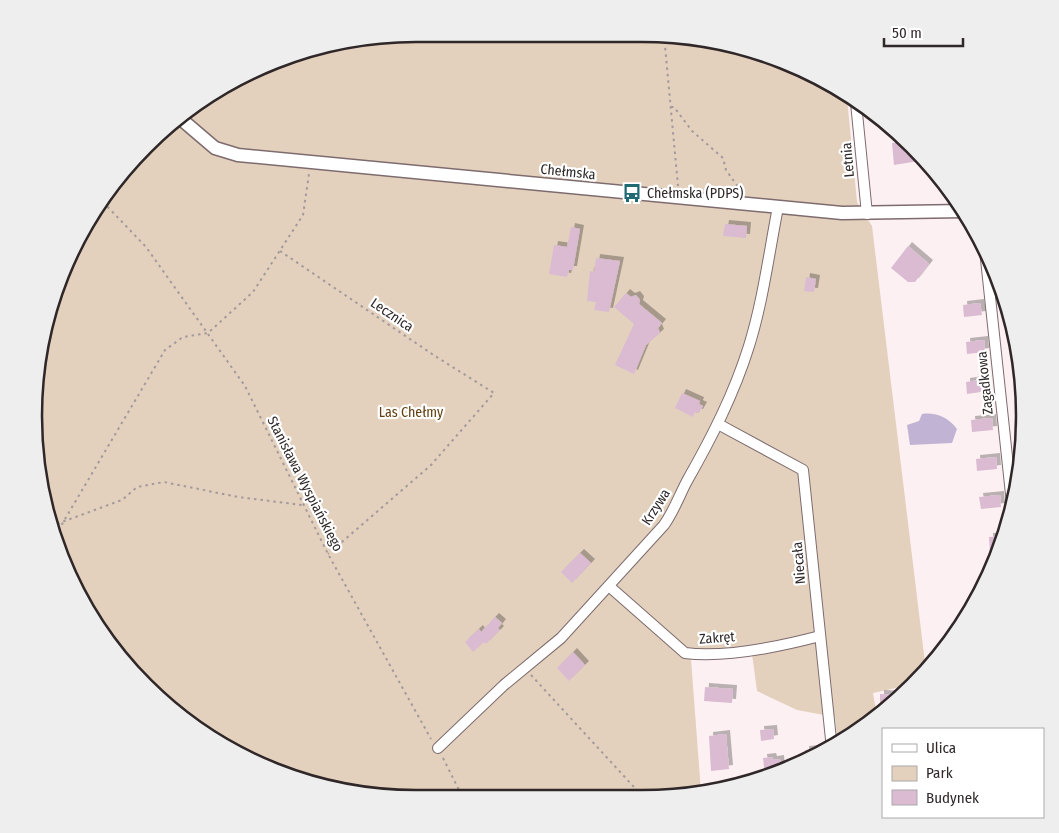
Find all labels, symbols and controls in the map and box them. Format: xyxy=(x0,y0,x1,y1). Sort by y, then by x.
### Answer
scale bar xyxy=(884,15,963,47)
text: 50 m xyxy=(892,24,922,42)
street label: Letnia xyxy=(838,142,858,178)
street label: Chełmska xyxy=(540,161,597,183)
bus stop icon: Chełmska (PDPS) xyxy=(621,182,643,204)
place label: Chełmska (PDPS) xyxy=(647,185,743,202)
street label: Lecznica xyxy=(367,295,417,336)
street label: Zagadkowa xyxy=(973,350,997,415)
park label: Las Chełmy xyxy=(379,404,444,421)
street label: Stanisława Wyspiańskiego xyxy=(264,414,346,554)
street label: Krzywa xyxy=(638,486,674,528)
street label: Niecała xyxy=(789,541,809,585)
street label: Zakręt xyxy=(699,628,736,648)
legend xyxy=(882,728,1044,818)
text: Ulica xyxy=(926,739,956,757)
text: Park xyxy=(926,764,953,782)
text: Budynek xyxy=(926,789,979,807)

